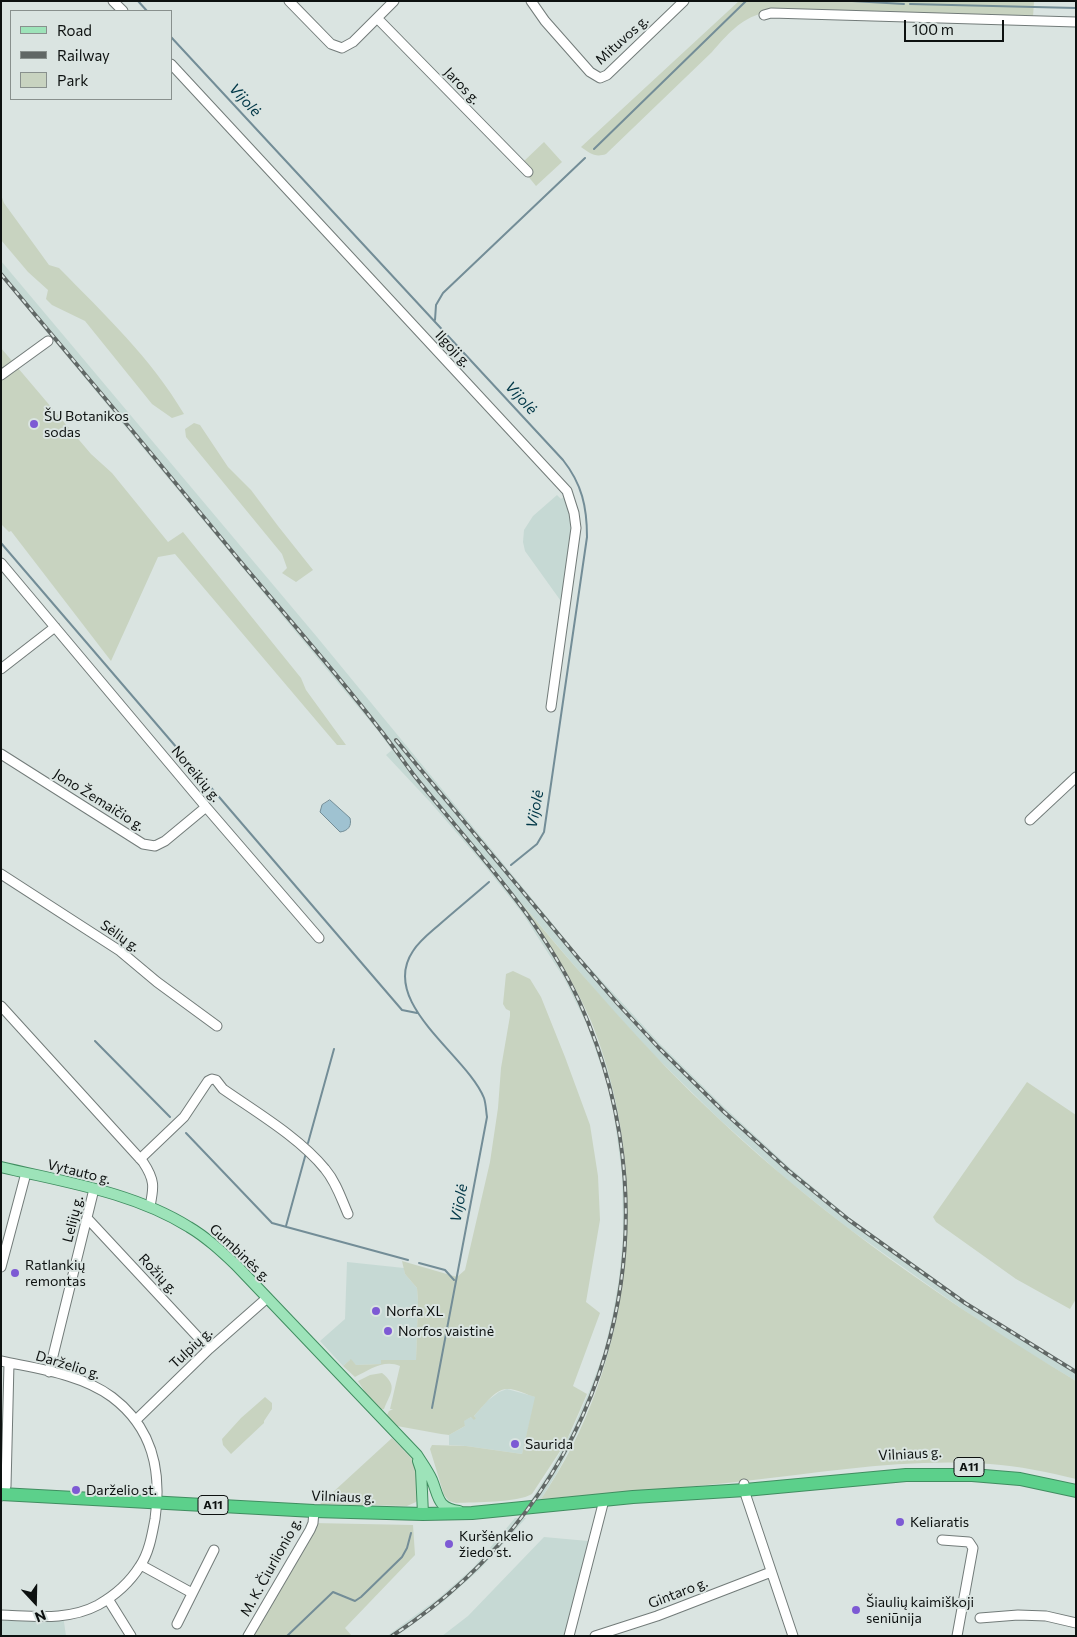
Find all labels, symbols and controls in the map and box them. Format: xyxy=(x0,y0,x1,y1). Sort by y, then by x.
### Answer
legend xyxy=(10,10,172,100)
scale bar xyxy=(907,10,1007,42)
street label: Mituvos g. xyxy=(592,12,652,68)
text: 100 m xyxy=(912,20,954,38)
text: Road xyxy=(57,21,92,39)
text: Railway xyxy=(57,46,110,64)
street label: Jaros g. xyxy=(440,64,484,108)
text: Park xyxy=(57,71,88,89)
water label: Vijolė xyxy=(225,80,265,120)
street label: Ilgoji g. xyxy=(432,327,474,371)
water label: Vijolė xyxy=(501,378,541,418)
place label: ŠU Botanikos sodas xyxy=(44,408,129,441)
marker: ŠU Botanikos sodas xyxy=(28,418,40,430)
street label: Noreikių g. xyxy=(168,743,224,805)
street label: Jono Žemaičio g. xyxy=(50,765,148,835)
water label: Vijolė xyxy=(522,788,548,830)
street label: Sėlių g. xyxy=(97,916,143,956)
street label: Vytauto g. xyxy=(46,1156,112,1188)
water label: Vijolė xyxy=(446,1182,472,1224)
street label: Lelijų g. xyxy=(59,1194,87,1244)
street label: Gumbinės g. xyxy=(206,1220,274,1286)
street label: Rožių g. xyxy=(135,1250,181,1298)
place label: Ratlankių remontas xyxy=(25,1257,86,1290)
marker: Ratlankių remontas xyxy=(9,1267,21,1279)
place label: Norfa XL xyxy=(386,1303,443,1319)
marker: Norfa XL xyxy=(370,1305,382,1317)
place label: Norfos vaistinė xyxy=(398,1323,494,1339)
street label: Tulpių g. xyxy=(166,1324,216,1372)
marker: Norfos vaistinė xyxy=(382,1325,394,1337)
street label: Darželio g. xyxy=(34,1347,102,1383)
place label: Saurida xyxy=(525,1436,573,1452)
marker: Saurida xyxy=(509,1438,521,1450)
street label: Vilniaus g. xyxy=(878,1444,942,1464)
road number: A11 xyxy=(954,1458,984,1476)
place label: Darželio st. xyxy=(86,1482,157,1498)
marker: Darželio st. xyxy=(70,1484,82,1496)
street label: Vilniaus g. xyxy=(311,1487,375,1507)
road number: A11 xyxy=(198,1496,228,1514)
place label: Keliaratis xyxy=(910,1514,969,1530)
street label: M. K. Čiurlionio g. xyxy=(237,1515,305,1619)
marker: Keliaratis xyxy=(894,1516,906,1528)
place label: Kuršėnkelio žiedo st. xyxy=(459,1528,533,1560)
marker: Kuršėnkelio žiedo st. xyxy=(443,1538,455,1550)
street label: Gintaro g. xyxy=(646,1574,710,1612)
north arrow xyxy=(10,1577,60,1627)
place label: Šiaulių kaimiškoji seniūnija xyxy=(866,1594,974,1626)
marker: Šiaulių kaimiškoji seniūnija xyxy=(850,1604,862,1616)
text: N xyxy=(33,1607,49,1626)

